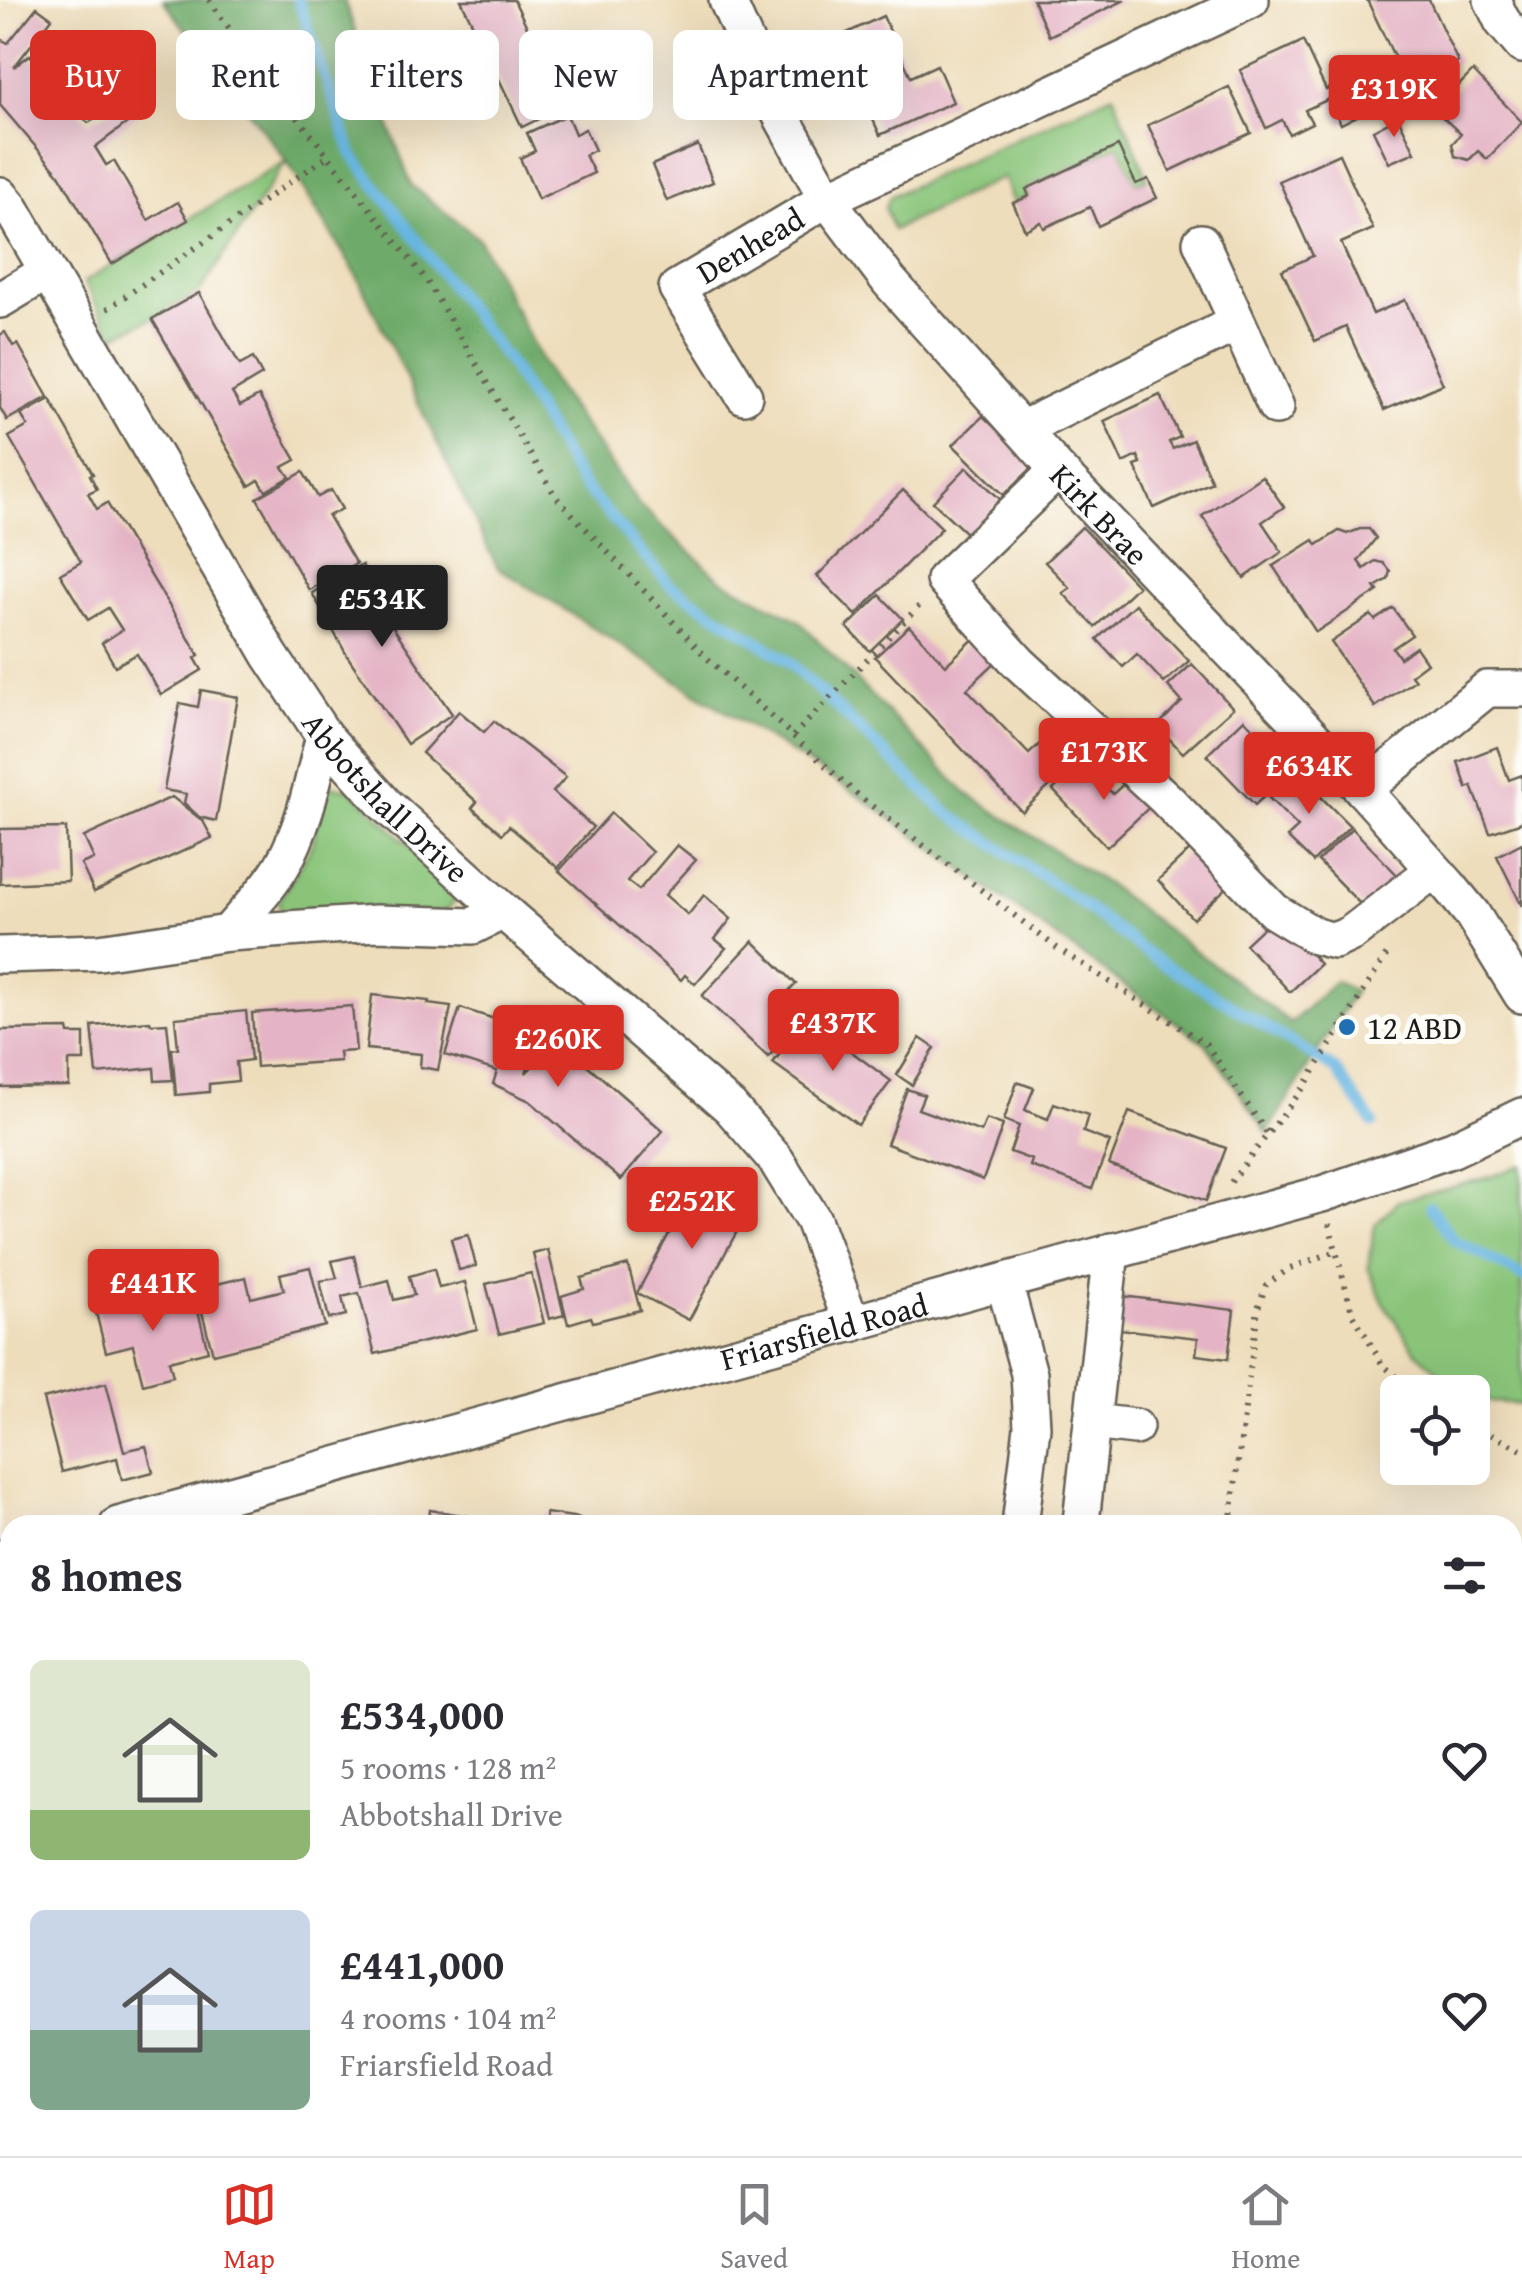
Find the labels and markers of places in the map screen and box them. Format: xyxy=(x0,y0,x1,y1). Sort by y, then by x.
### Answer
pin: £319K xyxy=(1324,55,1464,140)
pin: £534K xyxy=(312,565,452,650)
pin: £173K xyxy=(1034,718,1174,803)
pin: £634K xyxy=(1239,732,1379,817)
pin: £437K xyxy=(763,989,903,1074)
place label: 12 ABD xyxy=(1367,1004,1462,1051)
pin: £260K xyxy=(488,1005,628,1090)
marker: 12 ABD xyxy=(1336,1016,1358,1038)
pin: £252K xyxy=(622,1167,762,1252)
pin: £441K xyxy=(83,1249,223,1334)

